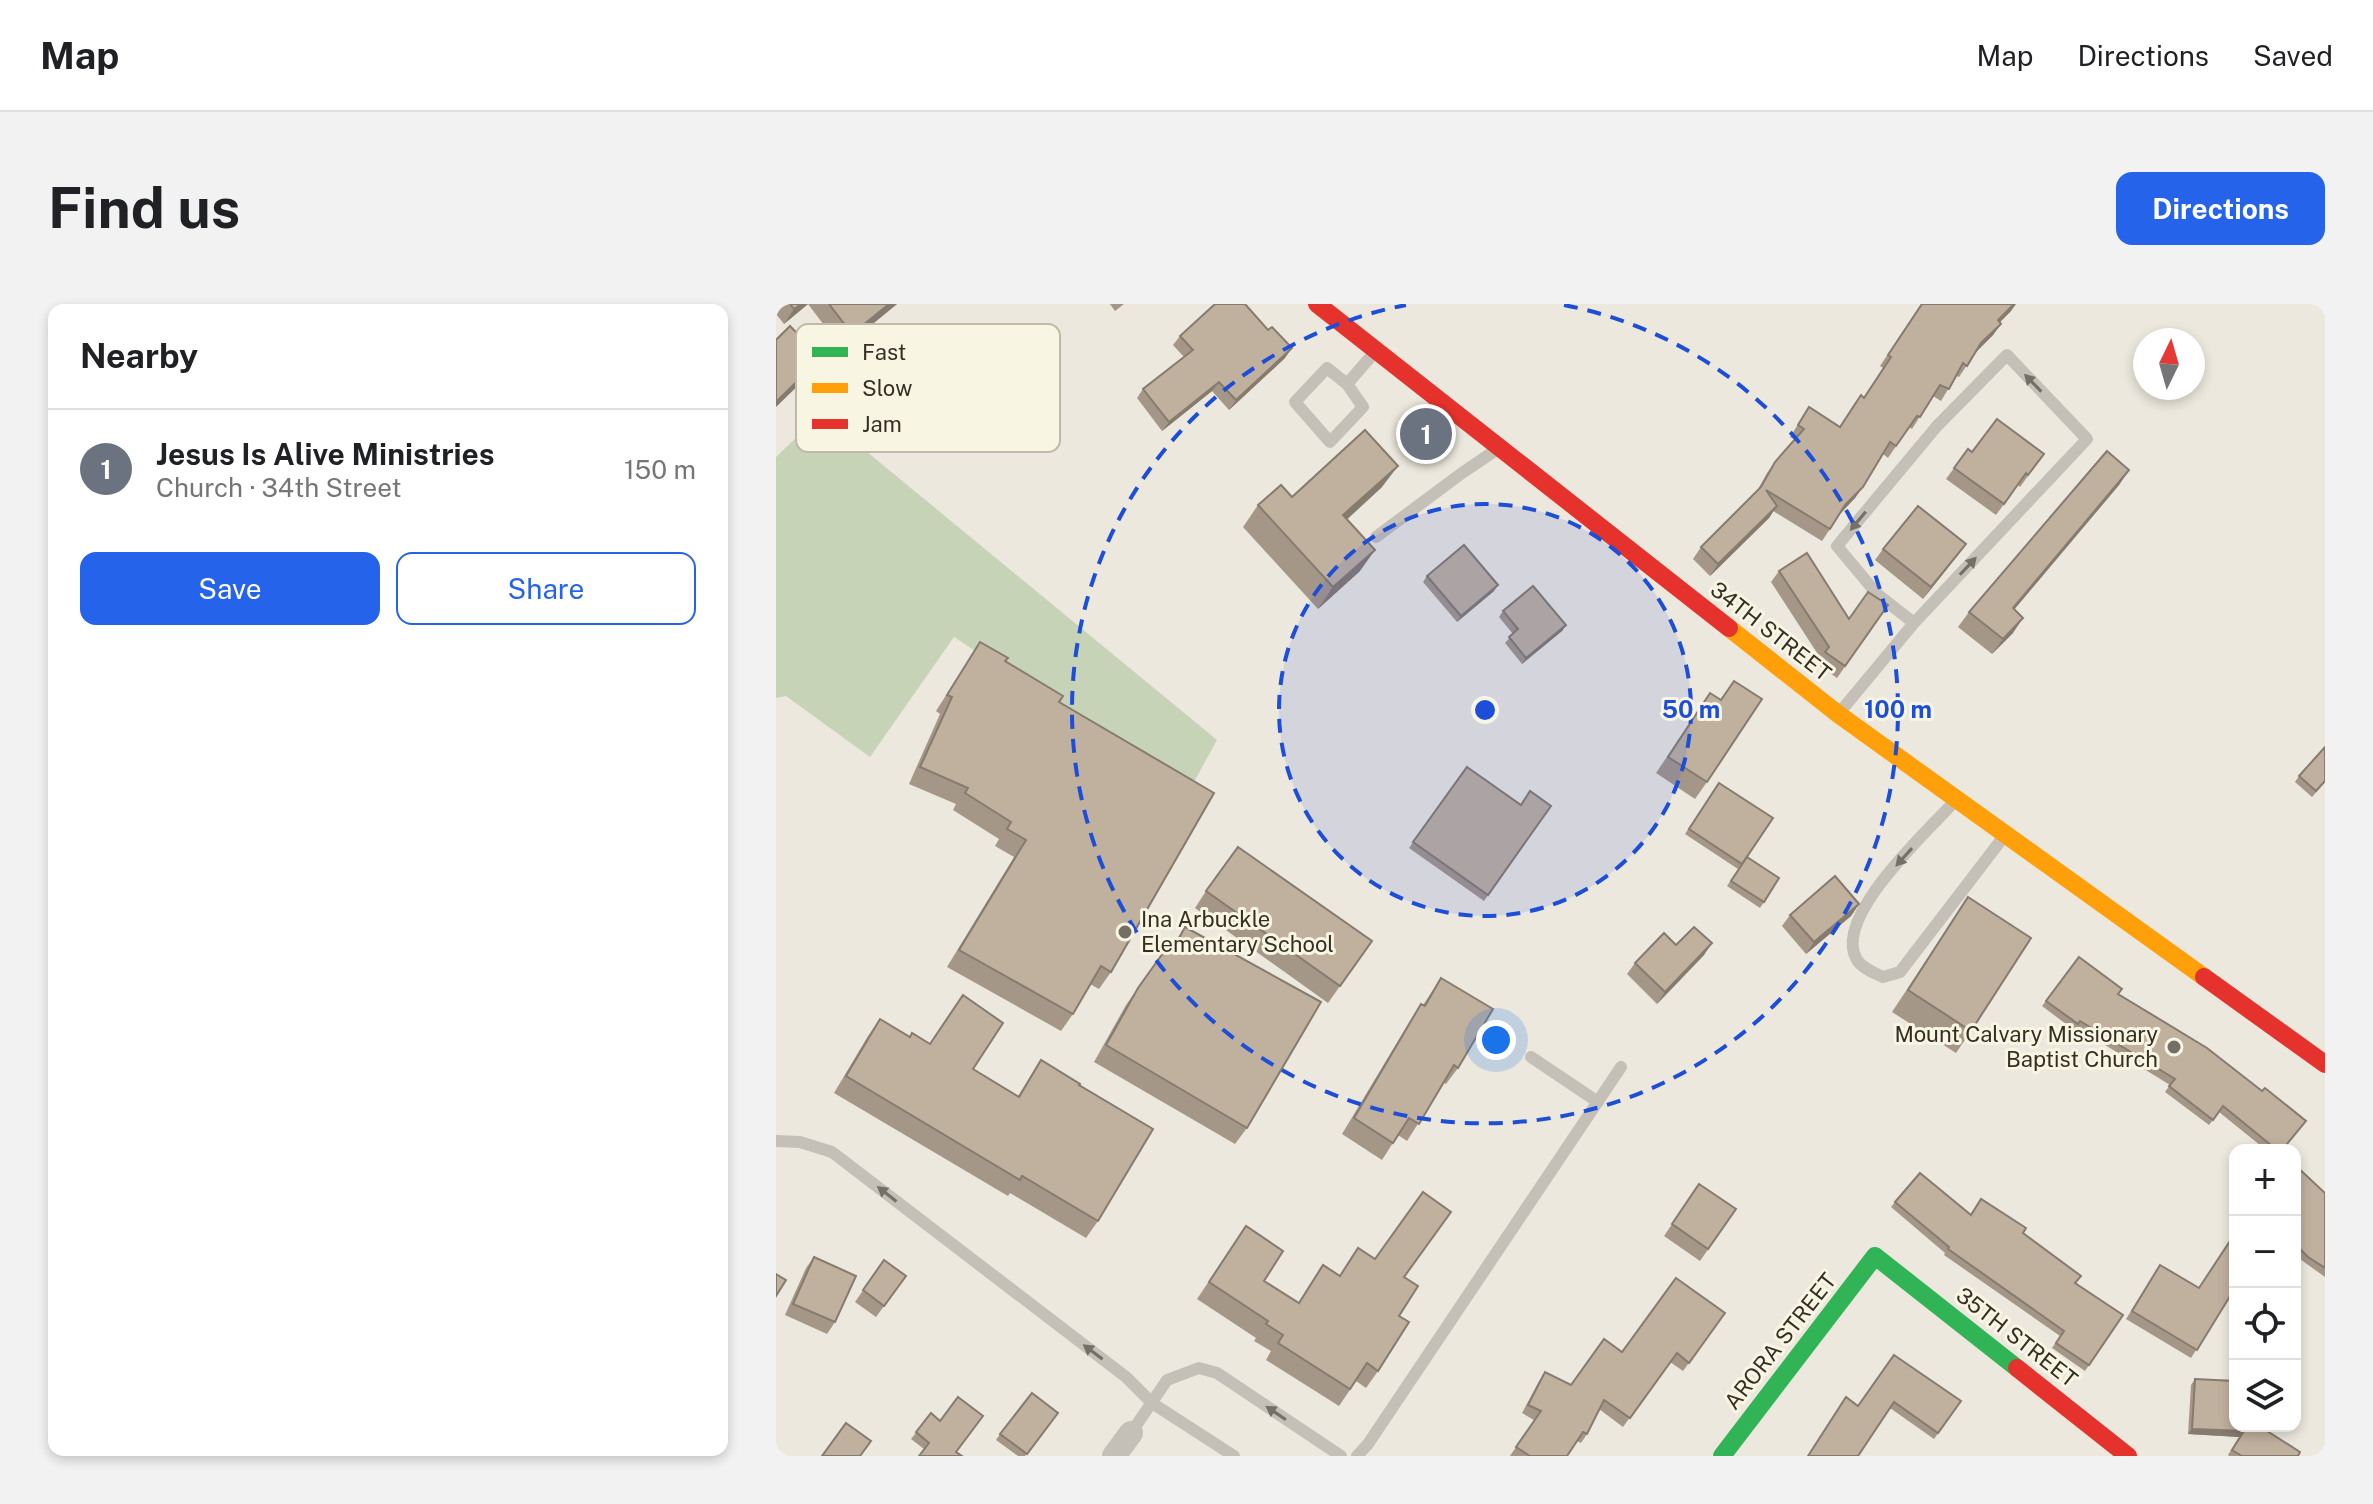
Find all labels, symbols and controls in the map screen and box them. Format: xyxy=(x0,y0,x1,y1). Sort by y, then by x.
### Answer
text: Map xyxy=(40,33,119,78)
text: Map xyxy=(1977,39,2033,72)
text: Directions xyxy=(2077,39,2209,72)
text: Saved xyxy=(2253,39,2333,72)
button: Directions xyxy=(2116,172,2325,245)
text: Find us xyxy=(48,175,240,241)
legend xyxy=(796,324,1060,452)
north arrow xyxy=(2133,328,2205,400)
text: Nearby xyxy=(80,336,198,376)
text: Fast xyxy=(862,339,906,365)
one-way arrow xyxy=(2024,373,2042,392)
text: Slow xyxy=(862,375,912,401)
pin: 1 xyxy=(1400,404,1452,464)
text: Jam xyxy=(862,411,902,437)
text: Jesus Is Alive Ministries xyxy=(156,436,495,472)
text: 1 xyxy=(100,454,112,485)
text: 150 m xyxy=(624,454,696,485)
text: Church · 34th Street xyxy=(156,472,402,503)
one-way arrow xyxy=(1850,510,1867,530)
button: Save xyxy=(80,552,380,625)
button: Share xyxy=(396,552,696,625)
one-way arrow xyxy=(1958,557,1976,576)
street label: 34TH STREET xyxy=(1706,576,1836,686)
text: 50 m xyxy=(1662,695,1720,723)
text: 100 m xyxy=(1864,695,1932,723)
centre of rings xyxy=(1471,696,1499,724)
one-way arrow xyxy=(1896,847,1913,867)
place label: Ina Arbuckle Elementary School xyxy=(1141,906,1334,957)
marker: Ina Arbuckle Elementary School xyxy=(1116,923,1134,941)
your location xyxy=(1476,1020,1516,1060)
place label: Mount Calvary Missionary Baptist Church xyxy=(1894,1021,2158,1072)
marker: Mount Calvary Missionary Baptist Church xyxy=(2165,1038,2183,1056)
map controls xyxy=(2229,1144,2301,1432)
button: + xyxy=(2229,1144,2301,1216)
one-way arrow xyxy=(876,1187,897,1203)
button: − xyxy=(2229,1216,2301,1288)
street label: ARORA STREET xyxy=(1719,1268,1841,1414)
street label: 35TH STREET xyxy=(1951,1282,2083,1392)
button: locate xyxy=(2229,1288,2301,1360)
one-way arrow xyxy=(1083,1345,1103,1361)
button: layers xyxy=(2229,1360,2301,1432)
one-way arrow xyxy=(1266,1405,1287,1420)

